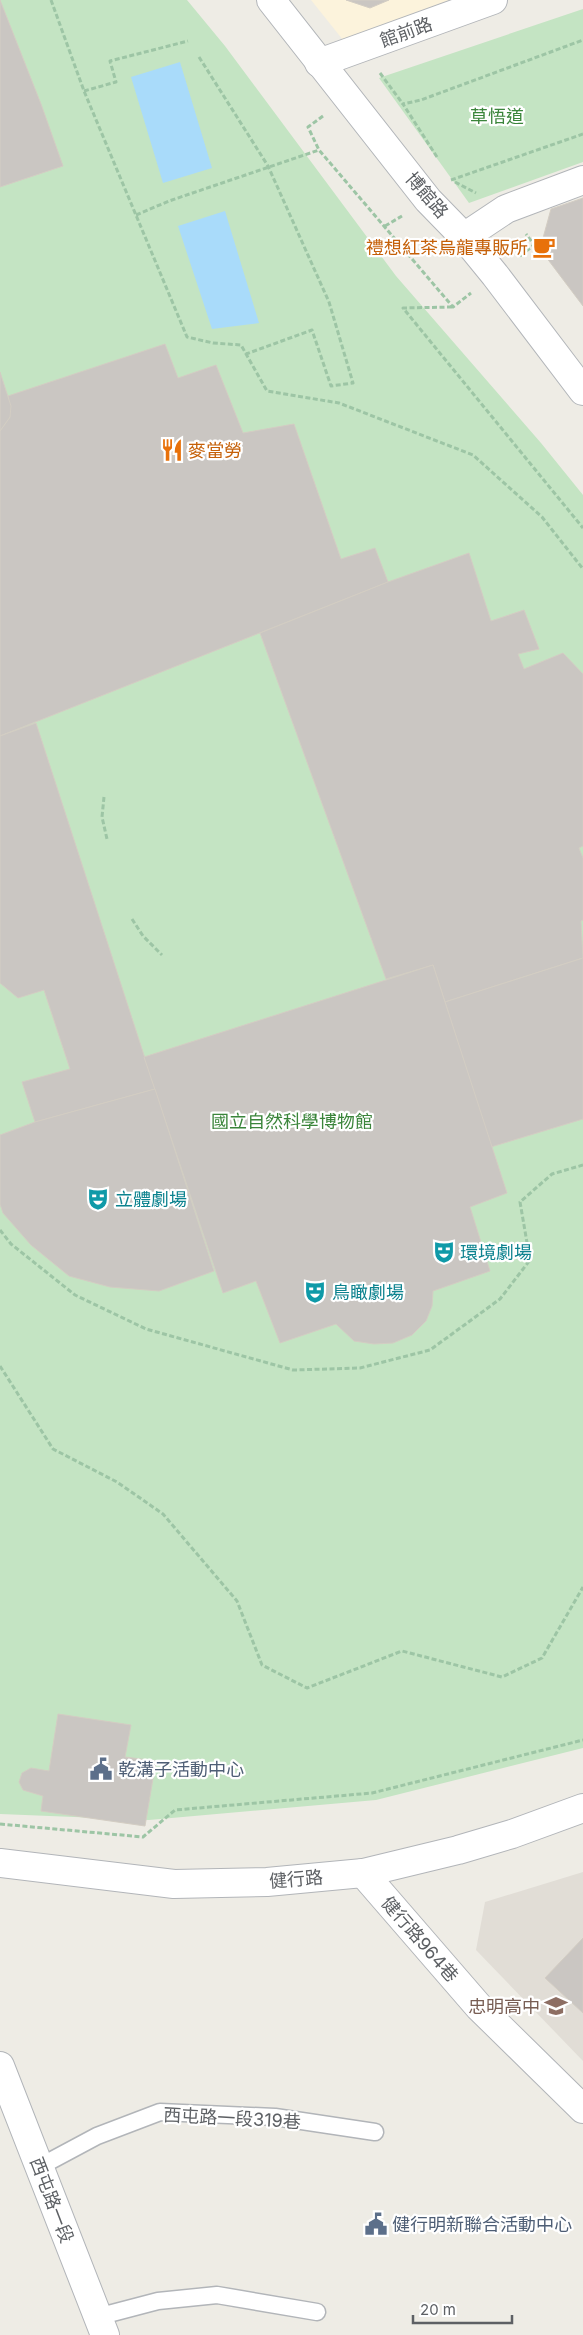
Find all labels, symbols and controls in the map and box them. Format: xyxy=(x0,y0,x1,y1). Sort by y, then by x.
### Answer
street label: 館前路 xyxy=(377,13,435,51)
park label: 草悟道 xyxy=(470,106,524,127)
street label: 博館路 xyxy=(401,168,453,222)
cafe icon: 禮想紅茶烏龍專販所 xyxy=(531,234,557,260)
place label: 禮想紅茶烏龍專販所 xyxy=(366,237,528,258)
restaurant icon: 麥當勞 xyxy=(159,437,185,463)
place label: 麥當勞 xyxy=(188,440,242,461)
park label: 國立自然科學博物館 xyxy=(211,1111,373,1132)
theatre icon: 立體劇場 xyxy=(85,1186,111,1212)
place label: 立體劇場 xyxy=(115,1189,187,1210)
theatre icon: 環境劇場 xyxy=(431,1239,457,1265)
place label: 環境劇場 xyxy=(460,1242,532,1263)
theatre icon: 鳥瞰劇場 xyxy=(302,1279,328,1305)
place label: 鳥瞰劇場 xyxy=(332,1282,404,1303)
public building icon: 乾溝子活動中心 xyxy=(88,1756,114,1782)
place label: 乾溝子活動中心 xyxy=(118,1759,244,1780)
street label: 健行路 xyxy=(268,1866,324,1892)
street label: 健行路964巷 xyxy=(377,1892,463,1986)
school or university icon: 忠明高中 xyxy=(543,1993,569,2019)
place label: 忠明高中 xyxy=(468,1996,540,2017)
street label: 西屯路一段319巷 xyxy=(163,2104,301,2132)
street label: 西屯路一段 xyxy=(26,2154,78,2246)
public building icon: 健行明新聯合活動中心 xyxy=(363,2211,389,2237)
place label: 健行明新聯合活動中心 xyxy=(392,2214,572,2235)
scale bar xyxy=(413,2292,512,2324)
text: 20 m xyxy=(420,2300,456,2319)

